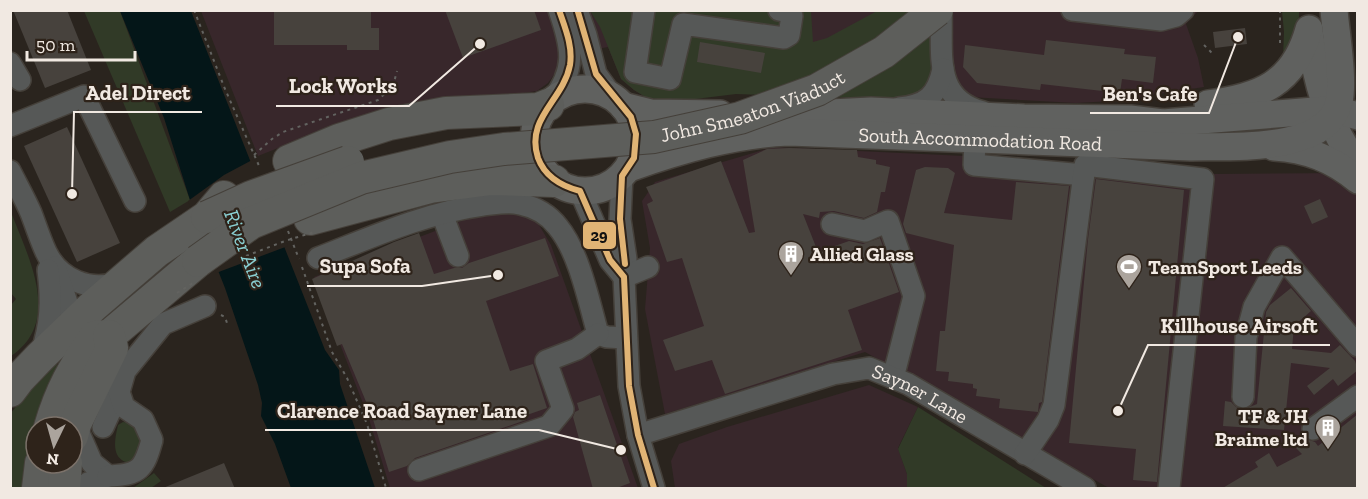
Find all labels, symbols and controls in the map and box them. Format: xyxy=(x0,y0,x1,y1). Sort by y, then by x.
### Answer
scale bar xyxy=(27,24,135,62)
text: 50 m xyxy=(36,34,76,56)
street label: John Smeaton Viaduct xyxy=(658,65,849,147)
callout: Lock Works xyxy=(276,67,409,106)
callout: Adel Direct xyxy=(74,73,202,112)
text: Lock Works xyxy=(289,73,397,98)
callout: Ben's Cafe xyxy=(1090,74,1209,113)
text: Adel Direct xyxy=(86,80,191,105)
text: Ben's Cafe xyxy=(1103,81,1197,106)
street label: South Accommodation Road xyxy=(858,123,1103,156)
water label: River Aire xyxy=(219,206,272,292)
line badge: 29 xyxy=(582,221,617,250)
text: 29 xyxy=(590,226,608,245)
building icon: Allied Glass xyxy=(776,239,806,277)
place label: Allied Glass xyxy=(810,242,914,266)
callout: Supa Sofa xyxy=(307,247,422,286)
sports icon: TeamSport Leeds xyxy=(1114,252,1144,290)
text: Supa Sofa xyxy=(319,253,411,278)
place label: TeamSport Leeds xyxy=(1148,255,1302,279)
callout: Killhouse Airsoft xyxy=(1148,306,1330,345)
text: Killhouse Airsoft xyxy=(1160,313,1318,338)
street label: Sayner Lane xyxy=(869,359,972,429)
callout: Clarence Road Sayner Lane xyxy=(265,391,539,430)
text: Clarence Road Sayner Lane xyxy=(277,398,527,423)
place label: TF & JH Braime ltd xyxy=(1215,404,1309,451)
building icon: TF & JH Braime ltd xyxy=(1313,413,1343,451)
north arrow xyxy=(24,415,84,475)
text: N xyxy=(46,449,60,469)

